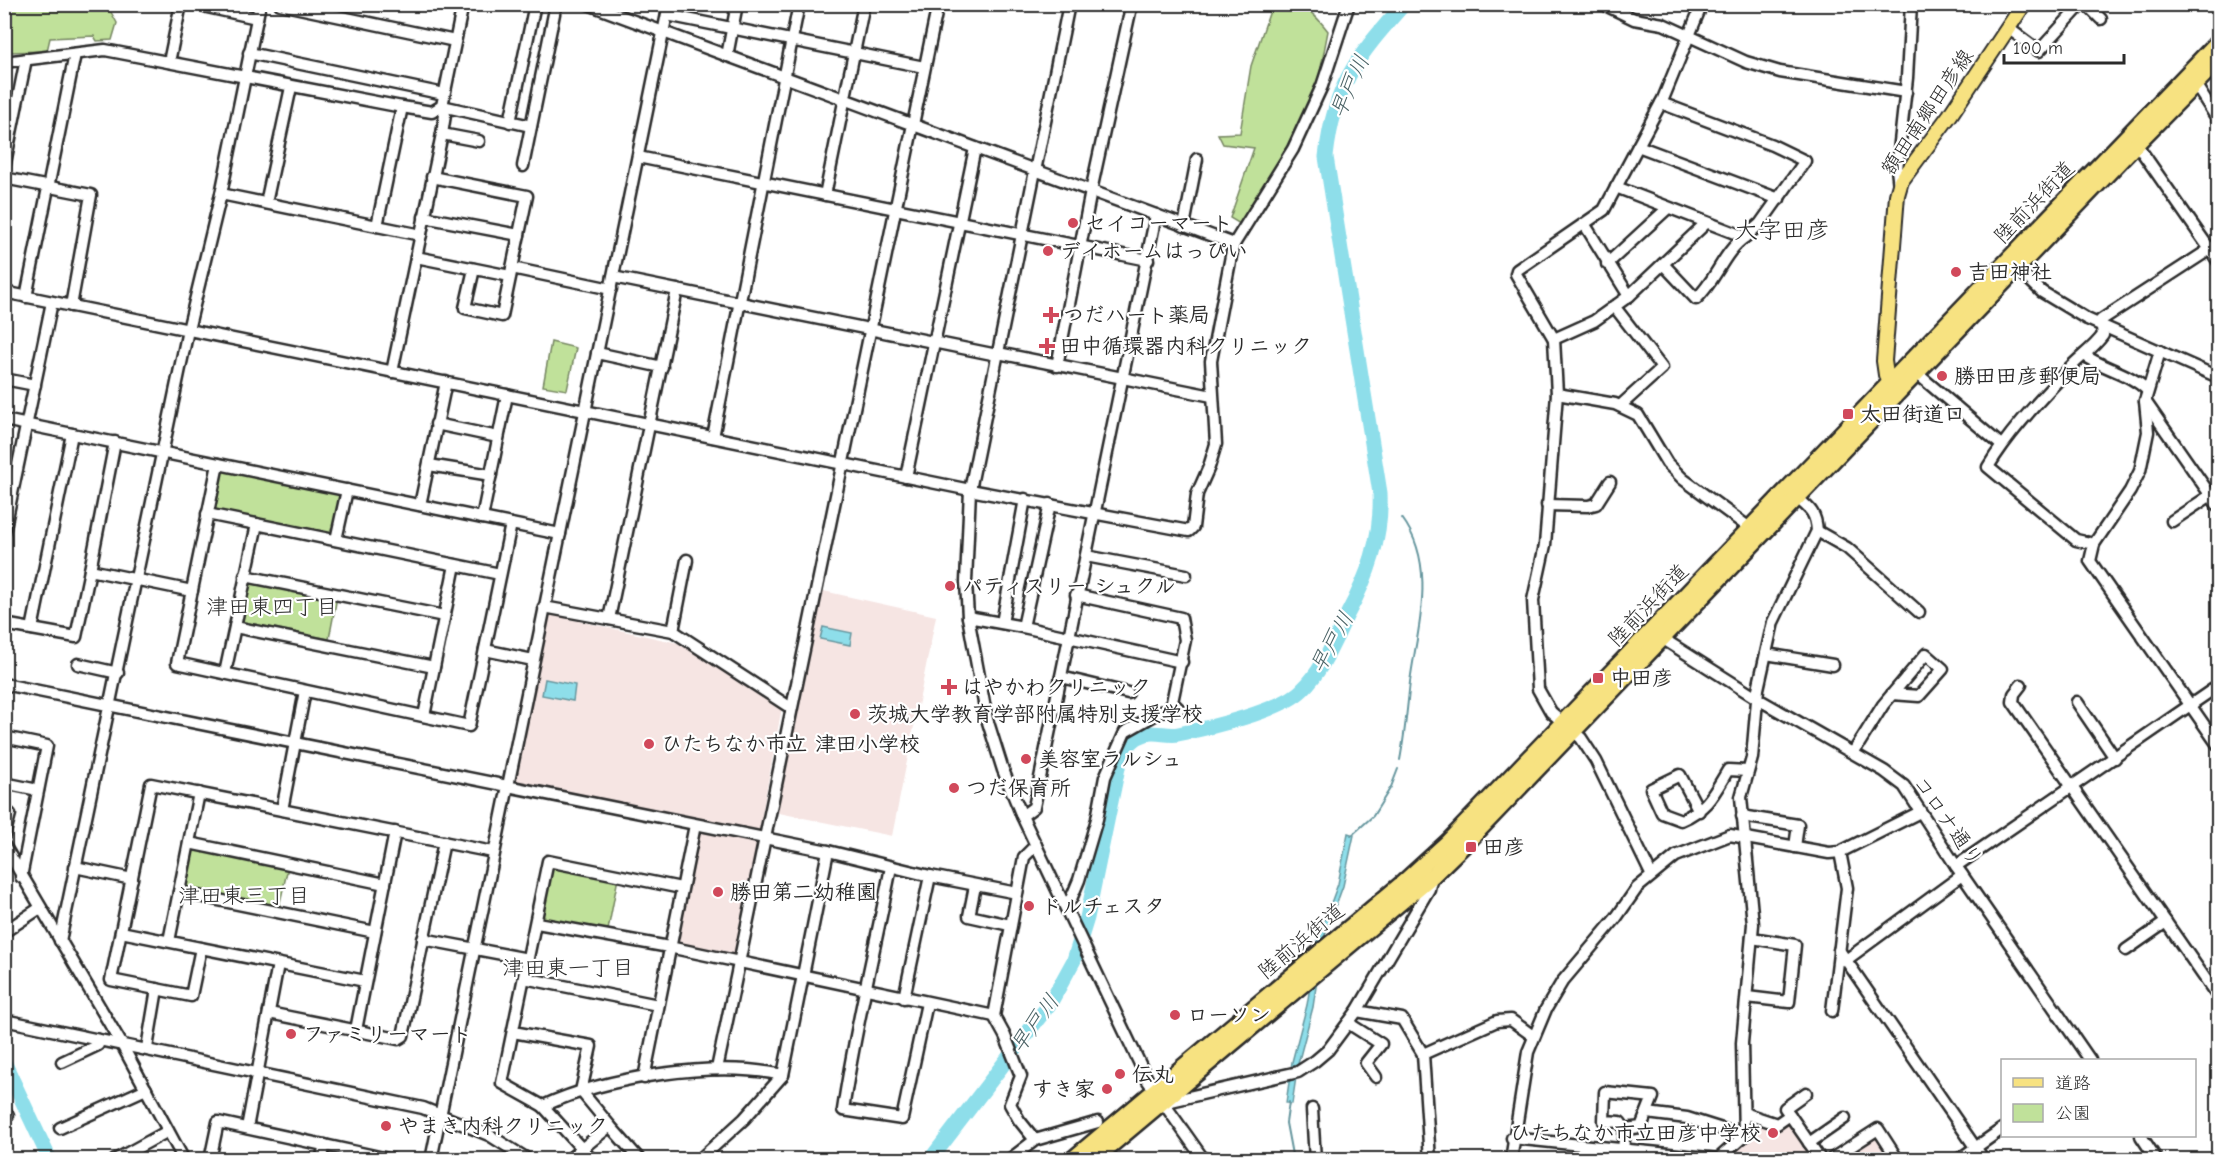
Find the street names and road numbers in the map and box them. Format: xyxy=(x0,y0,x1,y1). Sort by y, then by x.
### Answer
street label: 額田南郷田彦線 xyxy=(1876,44,1978,180)
street label: 陸前浜街道 xyxy=(1989,156,2079,248)
street label: 陸前浜街道 xyxy=(1603,559,1693,651)
street label: コロナ通り xyxy=(1908,771,1988,871)
street label: 陸前浜街道 xyxy=(1253,898,1349,984)

